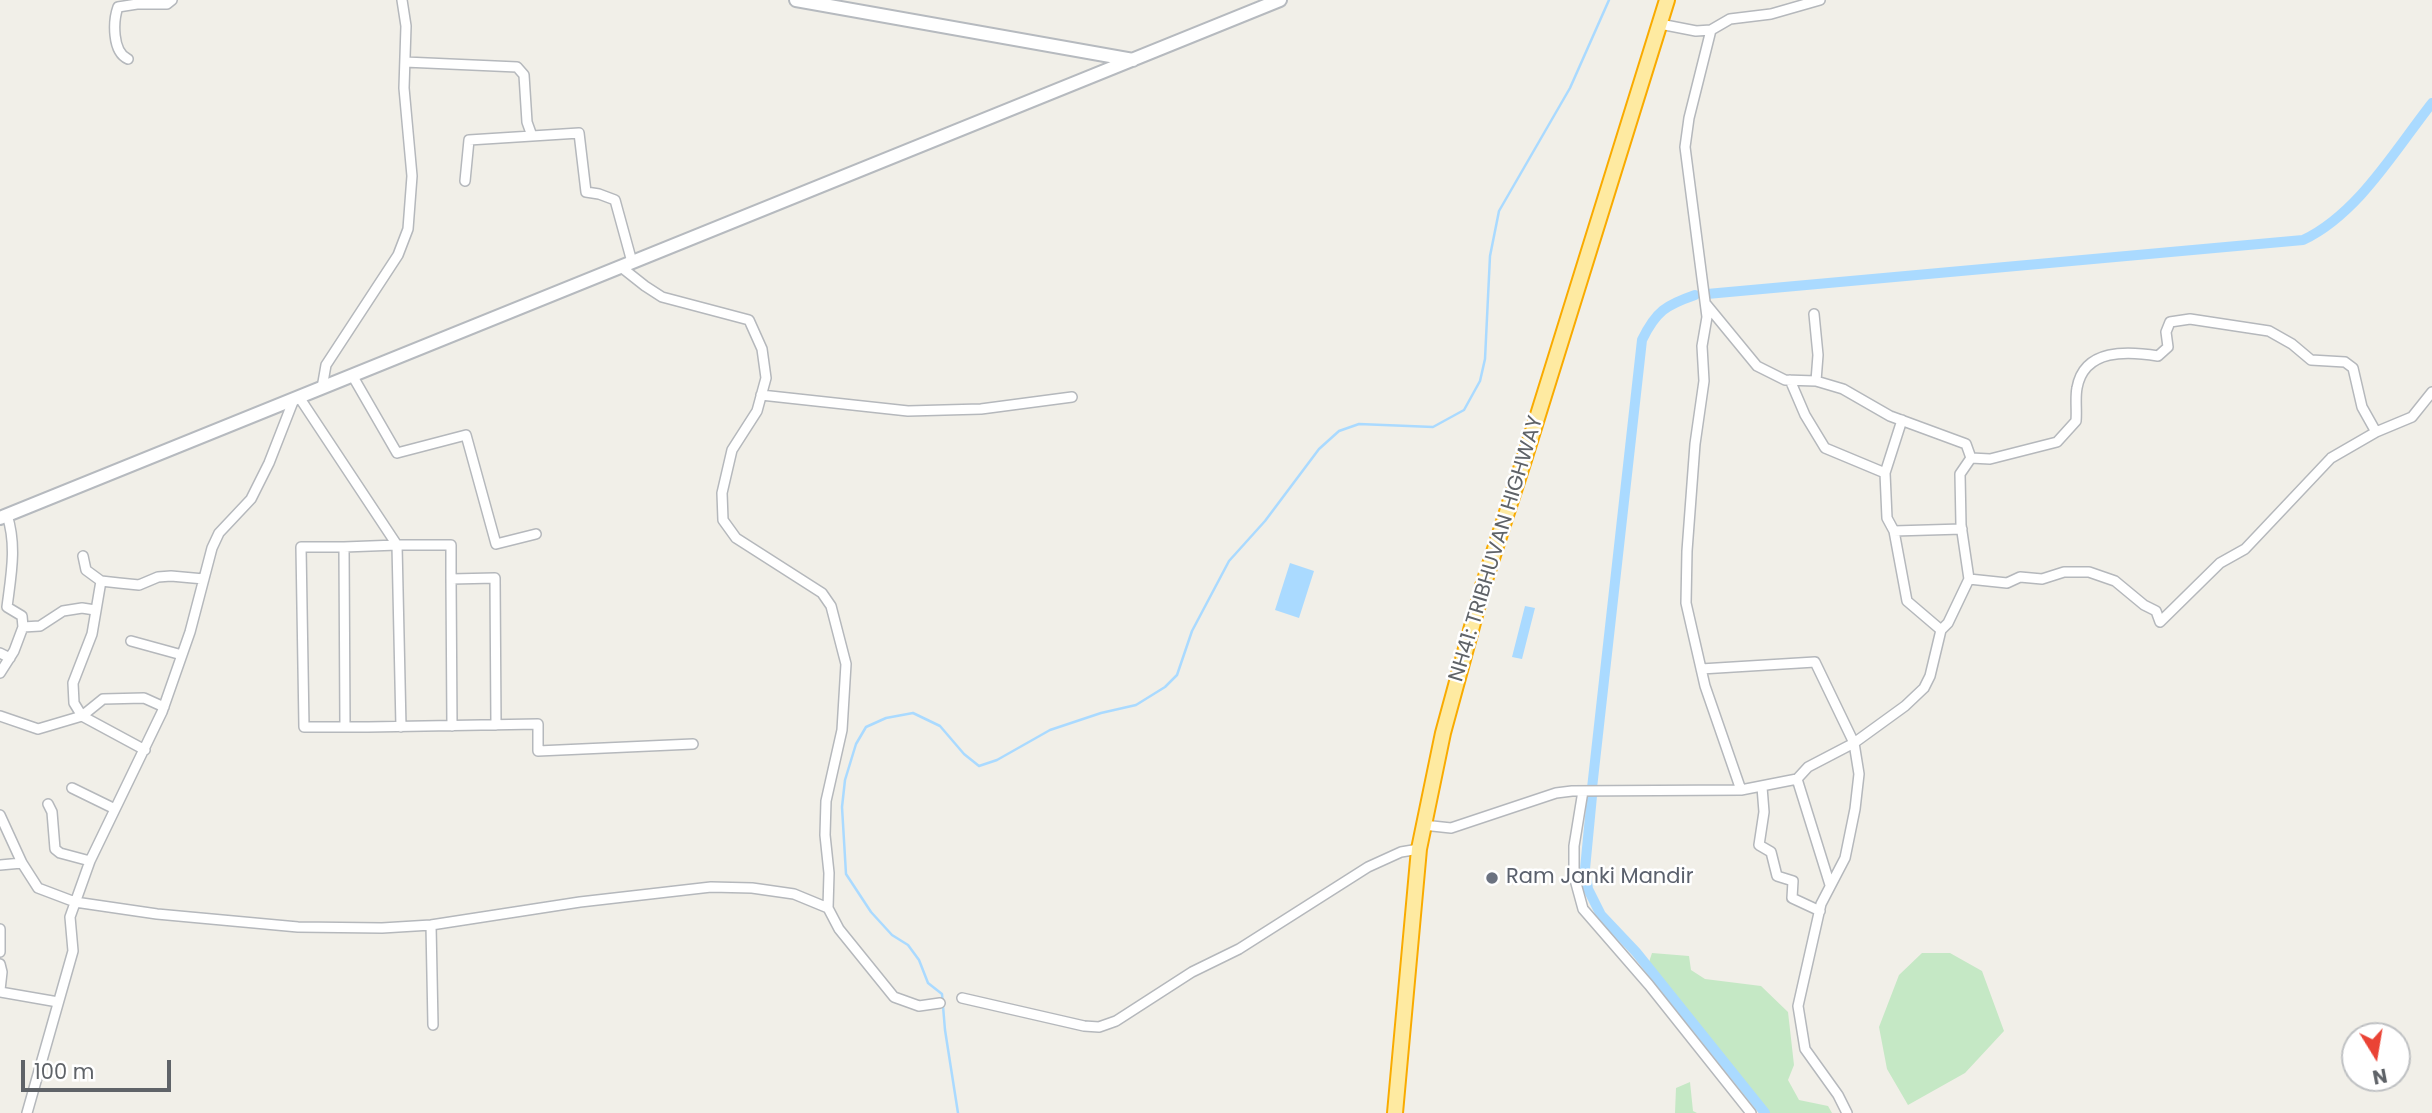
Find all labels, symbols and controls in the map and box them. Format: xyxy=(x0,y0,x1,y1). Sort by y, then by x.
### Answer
street label: NH41: TRIBHUVAN HIGHWAY xyxy=(1445,413,1549,685)
place label: Ram Janki Mandir xyxy=(1506,865,1693,891)
marker: Ram Janki Mandir xyxy=(1484,870,1500,886)
north arrow xyxy=(2341,1022,2411,1092)
scale bar xyxy=(24,1046,175,1090)
text: 100 m xyxy=(34,1057,94,1086)
text: N xyxy=(2370,1062,2389,1091)

